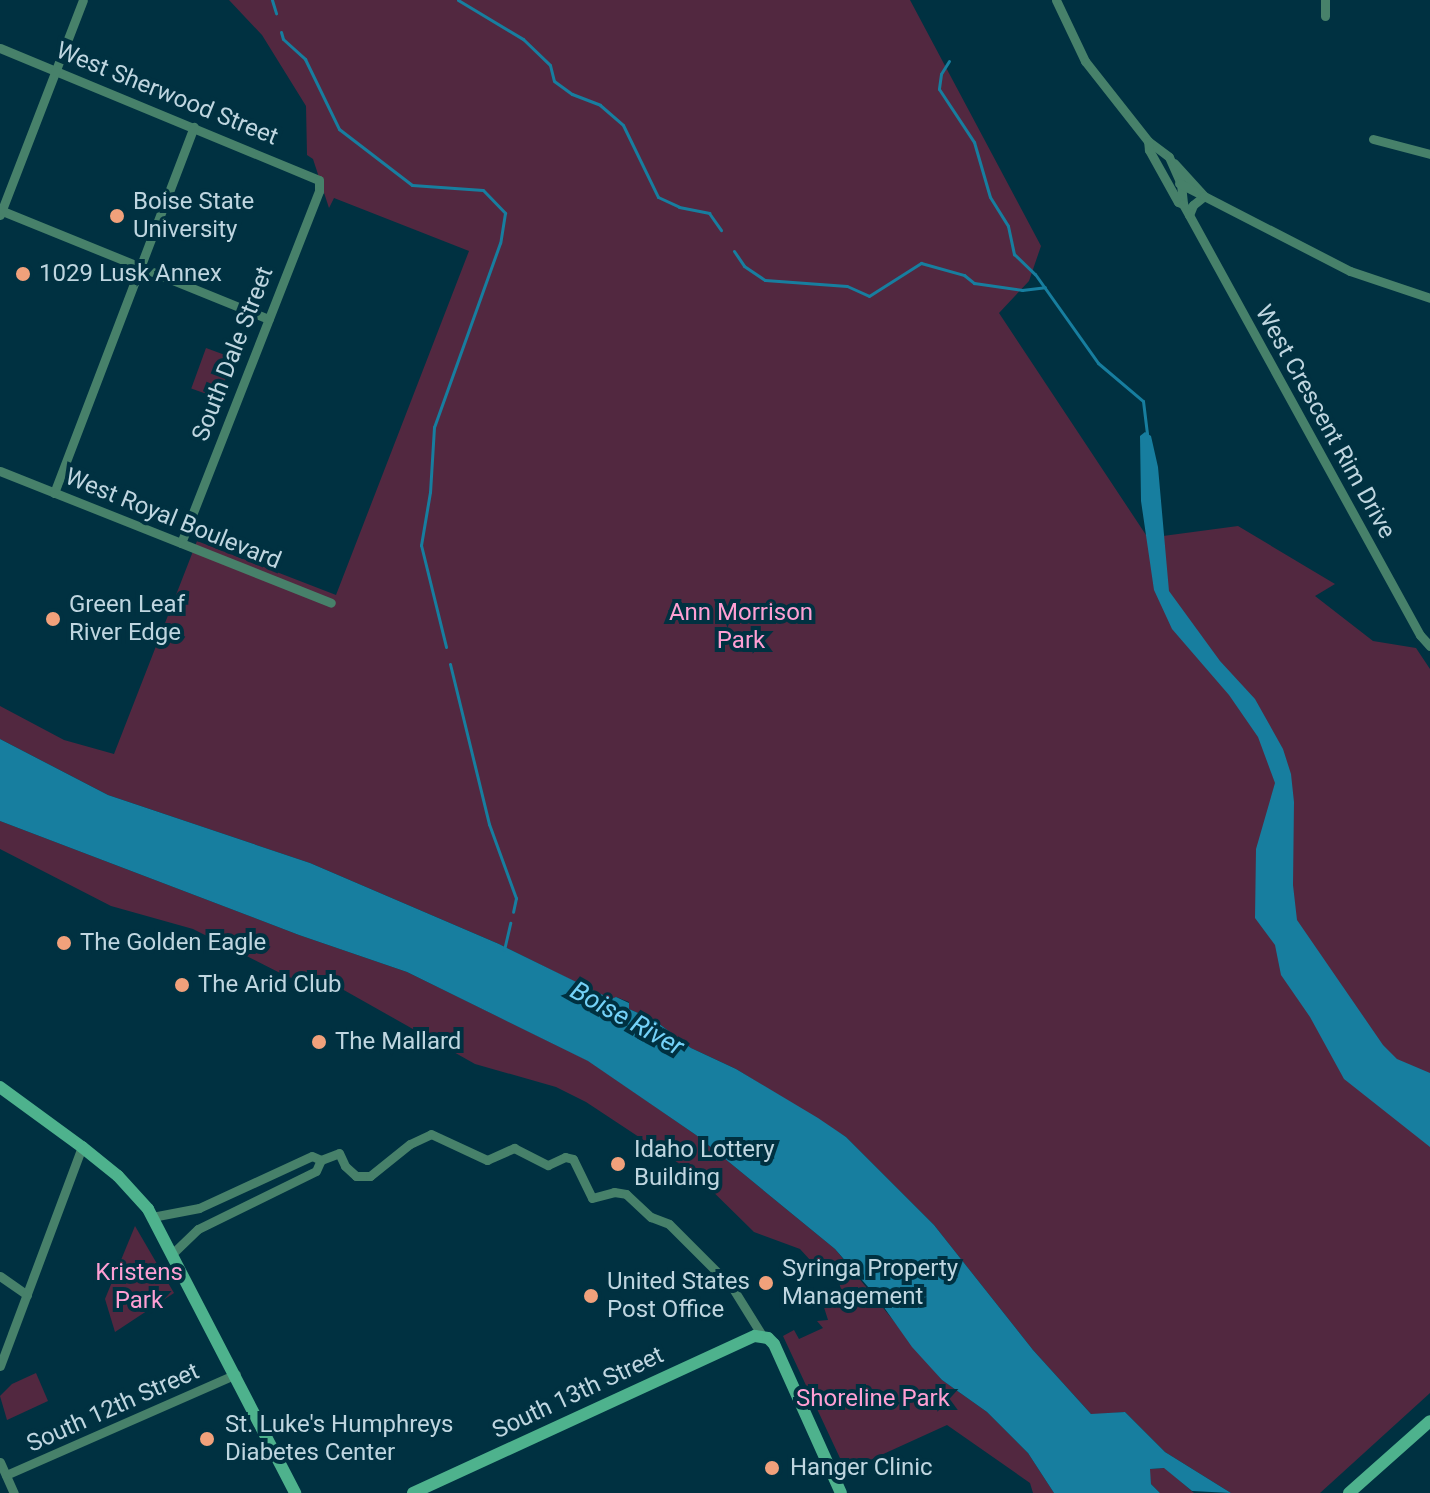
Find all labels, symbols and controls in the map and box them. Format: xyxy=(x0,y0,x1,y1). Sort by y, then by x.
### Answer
street label: West Sherwood Street xyxy=(52,36,282,152)
place label: Boise State University xyxy=(133,188,254,244)
marker: Boise State University xyxy=(108,207,126,225)
place label: 1029 Lusk Annex xyxy=(39,260,222,288)
street label: South Dale Street xyxy=(186,263,280,445)
marker: 1029 Lusk Annex xyxy=(14,265,32,283)
street label: West Crescent Rim Drive xyxy=(1249,300,1401,544)
street label: West Royal Boulevard xyxy=(61,462,285,576)
place label: Green Leaf River Edge xyxy=(69,591,185,647)
park label: Ann Morrison Park xyxy=(669,599,813,655)
marker: Green Leaf River Edge xyxy=(44,610,62,628)
place label: The Golden Eagle xyxy=(80,929,266,957)
marker: The Golden Eagle xyxy=(55,934,73,952)
place label: The Arid Club xyxy=(198,971,341,999)
water label: Boise River xyxy=(565,975,689,1063)
marker: The Arid Club xyxy=(173,976,191,994)
place label: The Mallard xyxy=(335,1028,461,1056)
marker: The Mallard xyxy=(310,1033,328,1051)
place label: Idaho Lottery Building xyxy=(634,1136,775,1192)
marker: Idaho Lottery Building xyxy=(609,1155,627,1173)
place label: Syringa Property Management xyxy=(782,1255,958,1311)
park label: Kristens Park xyxy=(95,1259,183,1315)
place label: United States Post Office xyxy=(607,1268,750,1324)
marker: Syringa Property Management xyxy=(757,1274,775,1292)
marker: United States Post Office xyxy=(582,1287,600,1305)
street label: South 13th Street xyxy=(488,1341,668,1445)
street label: South 12th Street xyxy=(22,1357,204,1459)
park label: Shoreline Park xyxy=(796,1385,950,1413)
place label: St. Luke's Humphreys Diabetes Center xyxy=(225,1411,453,1467)
marker: St. Luke's Humphreys Diabetes Center xyxy=(196,1428,218,1450)
place label: Hanger Clinic xyxy=(790,1454,933,1482)
marker: Hanger Clinic xyxy=(761,1457,783,1479)

